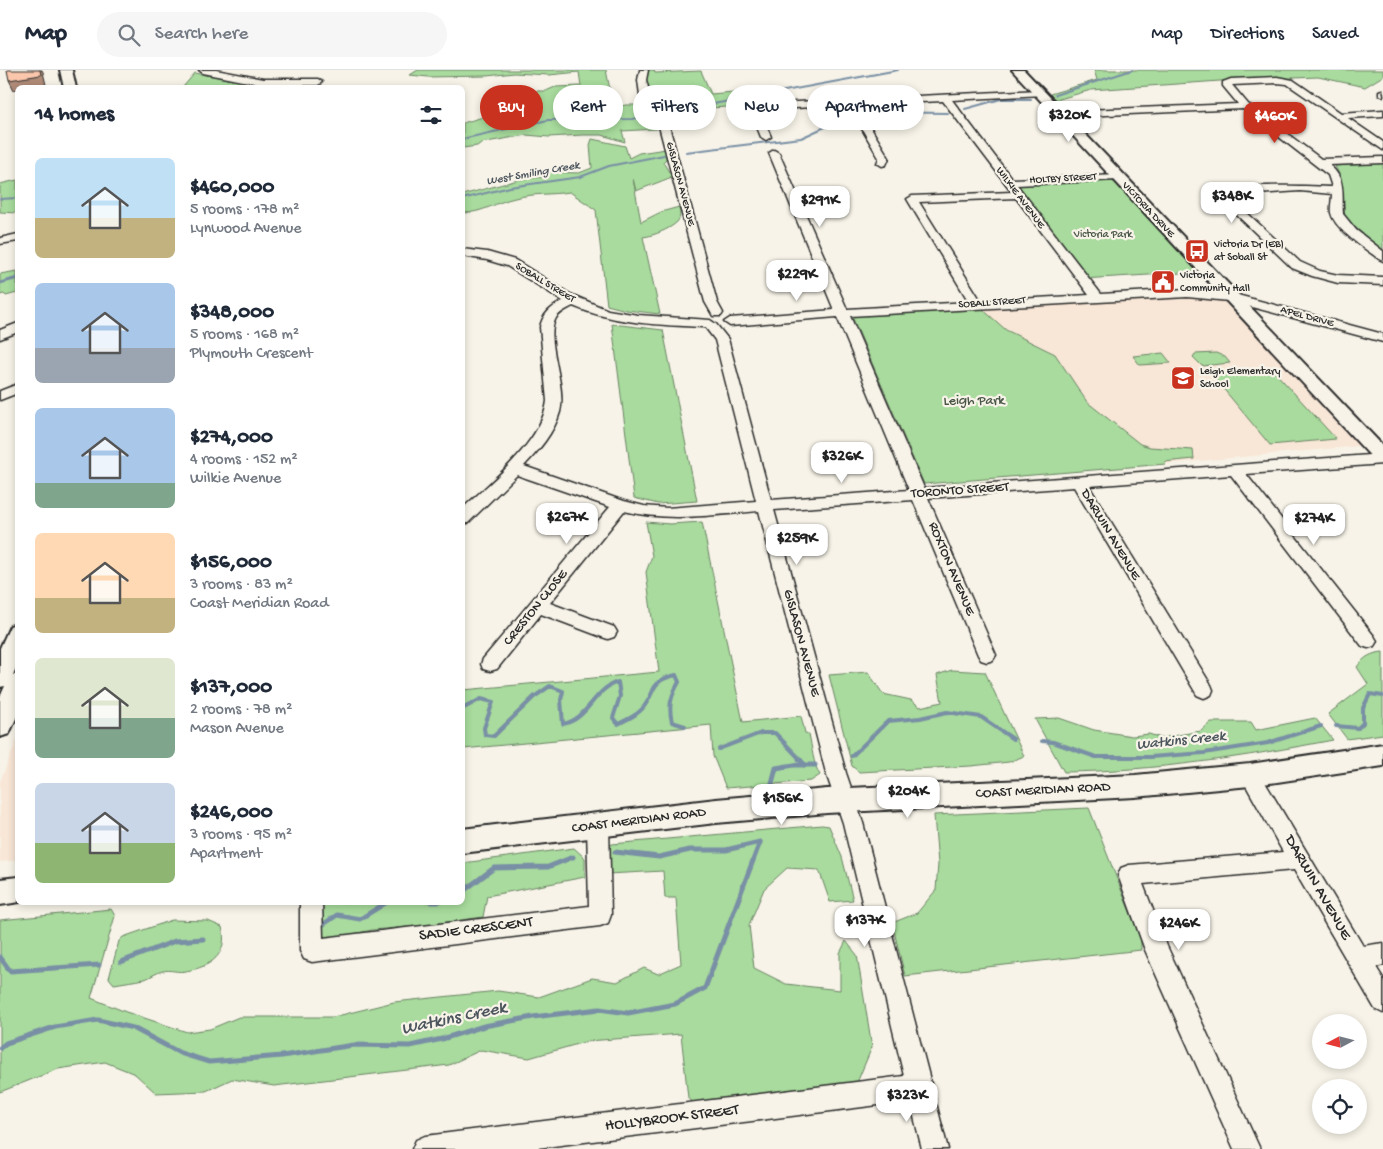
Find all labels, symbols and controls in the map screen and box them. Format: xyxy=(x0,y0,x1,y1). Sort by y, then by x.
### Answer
search box xyxy=(97,12,447,57)
text: Map xyxy=(25,20,67,49)
icon: search xyxy=(115,21,143,49)
text: Search here xyxy=(155,23,248,46)
text: Map xyxy=(1151,24,1183,45)
text: Directions xyxy=(1211,24,1284,45)
text: Saved xyxy=(1312,24,1358,45)
chip: Buy xyxy=(480,85,543,130)
chip: Rent xyxy=(553,85,623,130)
chip: Filters xyxy=(633,85,716,130)
chip: New xyxy=(726,85,797,130)
chip: Apartment xyxy=(807,85,924,130)
pin: $320K xyxy=(1034,100,1104,143)
icon: filters xyxy=(417,101,445,129)
pin: $460K xyxy=(1240,102,1310,144)
text: 14 homes xyxy=(35,103,114,128)
text: $320K xyxy=(1048,107,1090,126)
text: $460K xyxy=(1255,108,1295,127)
street label: GISLASON AVENUE xyxy=(663,141,697,228)
water label: West Smiling Creek xyxy=(485,159,582,189)
street label: WILKIE AVENUE xyxy=(993,165,1048,232)
street label: HOLTBY STREET xyxy=(1029,171,1098,187)
text: $460,000 xyxy=(190,176,274,201)
icon: home xyxy=(75,178,135,238)
street label: VICTORIA DRIVE xyxy=(1119,179,1178,241)
pin: $348K xyxy=(1197,182,1267,224)
pin: $291K xyxy=(785,186,855,228)
text: $348K xyxy=(1212,188,1252,207)
text: $291K xyxy=(801,192,839,211)
text: 5 rooms · 178 m² xyxy=(190,201,299,220)
text: Lynwood Avenue xyxy=(190,220,302,239)
park label: Victoria Park xyxy=(1073,229,1133,241)
bus stop icon: Victoria Dr (EB) at Soball St xyxy=(1184,238,1210,264)
place label: Victoria Dr (EB) at Soball St xyxy=(1213,239,1284,264)
street label: SOBALL STREET xyxy=(513,260,578,306)
pin: $229K xyxy=(762,260,832,302)
text: $229K xyxy=(777,266,817,285)
public building icon: Victoria Community Hall xyxy=(1150,269,1176,295)
place label: Victoria Community Hall xyxy=(1179,270,1250,295)
street label: SOBALL STREET xyxy=(958,295,1027,311)
text: $348,000 xyxy=(190,301,274,326)
icon: home xyxy=(75,303,135,363)
street label: APEL DRIVE xyxy=(1279,304,1336,330)
text: 5 rooms · 168 m² xyxy=(190,326,299,345)
text: Plymouth Crescent xyxy=(190,345,313,364)
school or university icon: Leigh Elementary School xyxy=(1170,365,1196,391)
place label: Leigh Elementary School xyxy=(1200,366,1281,391)
park label: Leigh Park xyxy=(944,393,1006,410)
text: $274,000 xyxy=(190,426,273,451)
icon: home xyxy=(75,428,135,488)
pin: $326K xyxy=(807,442,877,484)
text: $326K xyxy=(822,448,862,467)
text: 4 rooms · 152 m² xyxy=(190,451,298,470)
text: Wilkie Avenue xyxy=(190,470,281,489)
street label: TORONTO STREET xyxy=(910,479,1010,503)
street label: DARWIN AVENUE xyxy=(1076,486,1145,585)
pin: $267K xyxy=(532,502,602,545)
pin: $274K xyxy=(1279,504,1349,546)
text: $267K xyxy=(547,509,587,528)
text: $274K xyxy=(1294,510,1334,529)
street label: ROXTON AVENUE xyxy=(924,520,979,620)
pin: $259K xyxy=(762,524,832,566)
text: $259K xyxy=(777,530,817,549)
text: $156,000 xyxy=(190,551,272,576)
icon: home xyxy=(75,553,135,613)
street label: CRESTON CLOSE xyxy=(500,566,573,649)
text: 3 rooms · 83 m² xyxy=(190,576,293,595)
street label: GISLASON AVENUE xyxy=(779,588,824,700)
text: Coast Meridian Road xyxy=(190,595,329,614)
text: $137,000 xyxy=(190,676,272,701)
icon: home xyxy=(75,678,135,738)
text: 2 rooms · 78 m² xyxy=(190,701,292,720)
text: Mason Avenue xyxy=(190,720,284,739)
water label: Watkins Creek xyxy=(1136,727,1227,755)
pin: $204K xyxy=(873,776,943,819)
street label: COAST MERIDIAN ROAD xyxy=(975,779,1112,803)
text: $204K xyxy=(888,783,928,802)
pin: $156K xyxy=(747,784,817,826)
text: $156K xyxy=(763,790,801,809)
text: $246,000 xyxy=(190,801,273,826)
icon: home xyxy=(75,803,135,863)
street label: COAST MERIDIAN ROAD xyxy=(571,804,708,838)
text: 3 rooms · 95 m² xyxy=(190,826,292,845)
street label: DARWIN AVENUE xyxy=(1279,831,1355,945)
text: Apartment xyxy=(190,845,262,864)
pin: $137K xyxy=(830,906,900,948)
pin: $246K xyxy=(1144,908,1214,951)
text: $137K xyxy=(845,912,885,931)
street label: SADIE CRESCENT xyxy=(418,913,535,946)
text: $246K xyxy=(1159,915,1199,934)
water label: Watkins Creek xyxy=(400,997,510,1040)
north arrow xyxy=(1312,1014,1368,1069)
map controls xyxy=(1312,1014,1367,1134)
button: locate xyxy=(1312,1079,1367,1134)
pin: $323K xyxy=(872,1080,942,1123)
text: $323K xyxy=(887,1087,927,1106)
street label: HOLLYBROOK STREET xyxy=(604,1101,741,1137)

